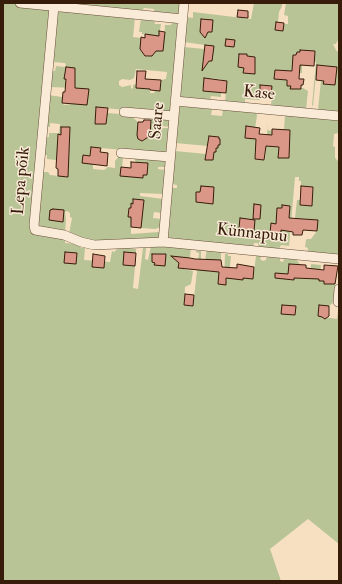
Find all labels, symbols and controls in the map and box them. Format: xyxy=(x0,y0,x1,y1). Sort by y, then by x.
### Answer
street label: Kase xyxy=(242,82,276,106)
street label: Saare xyxy=(146,102,170,140)
street label: Lepa põik xyxy=(9,146,35,216)
street label: Künnapuu xyxy=(216,220,288,248)

